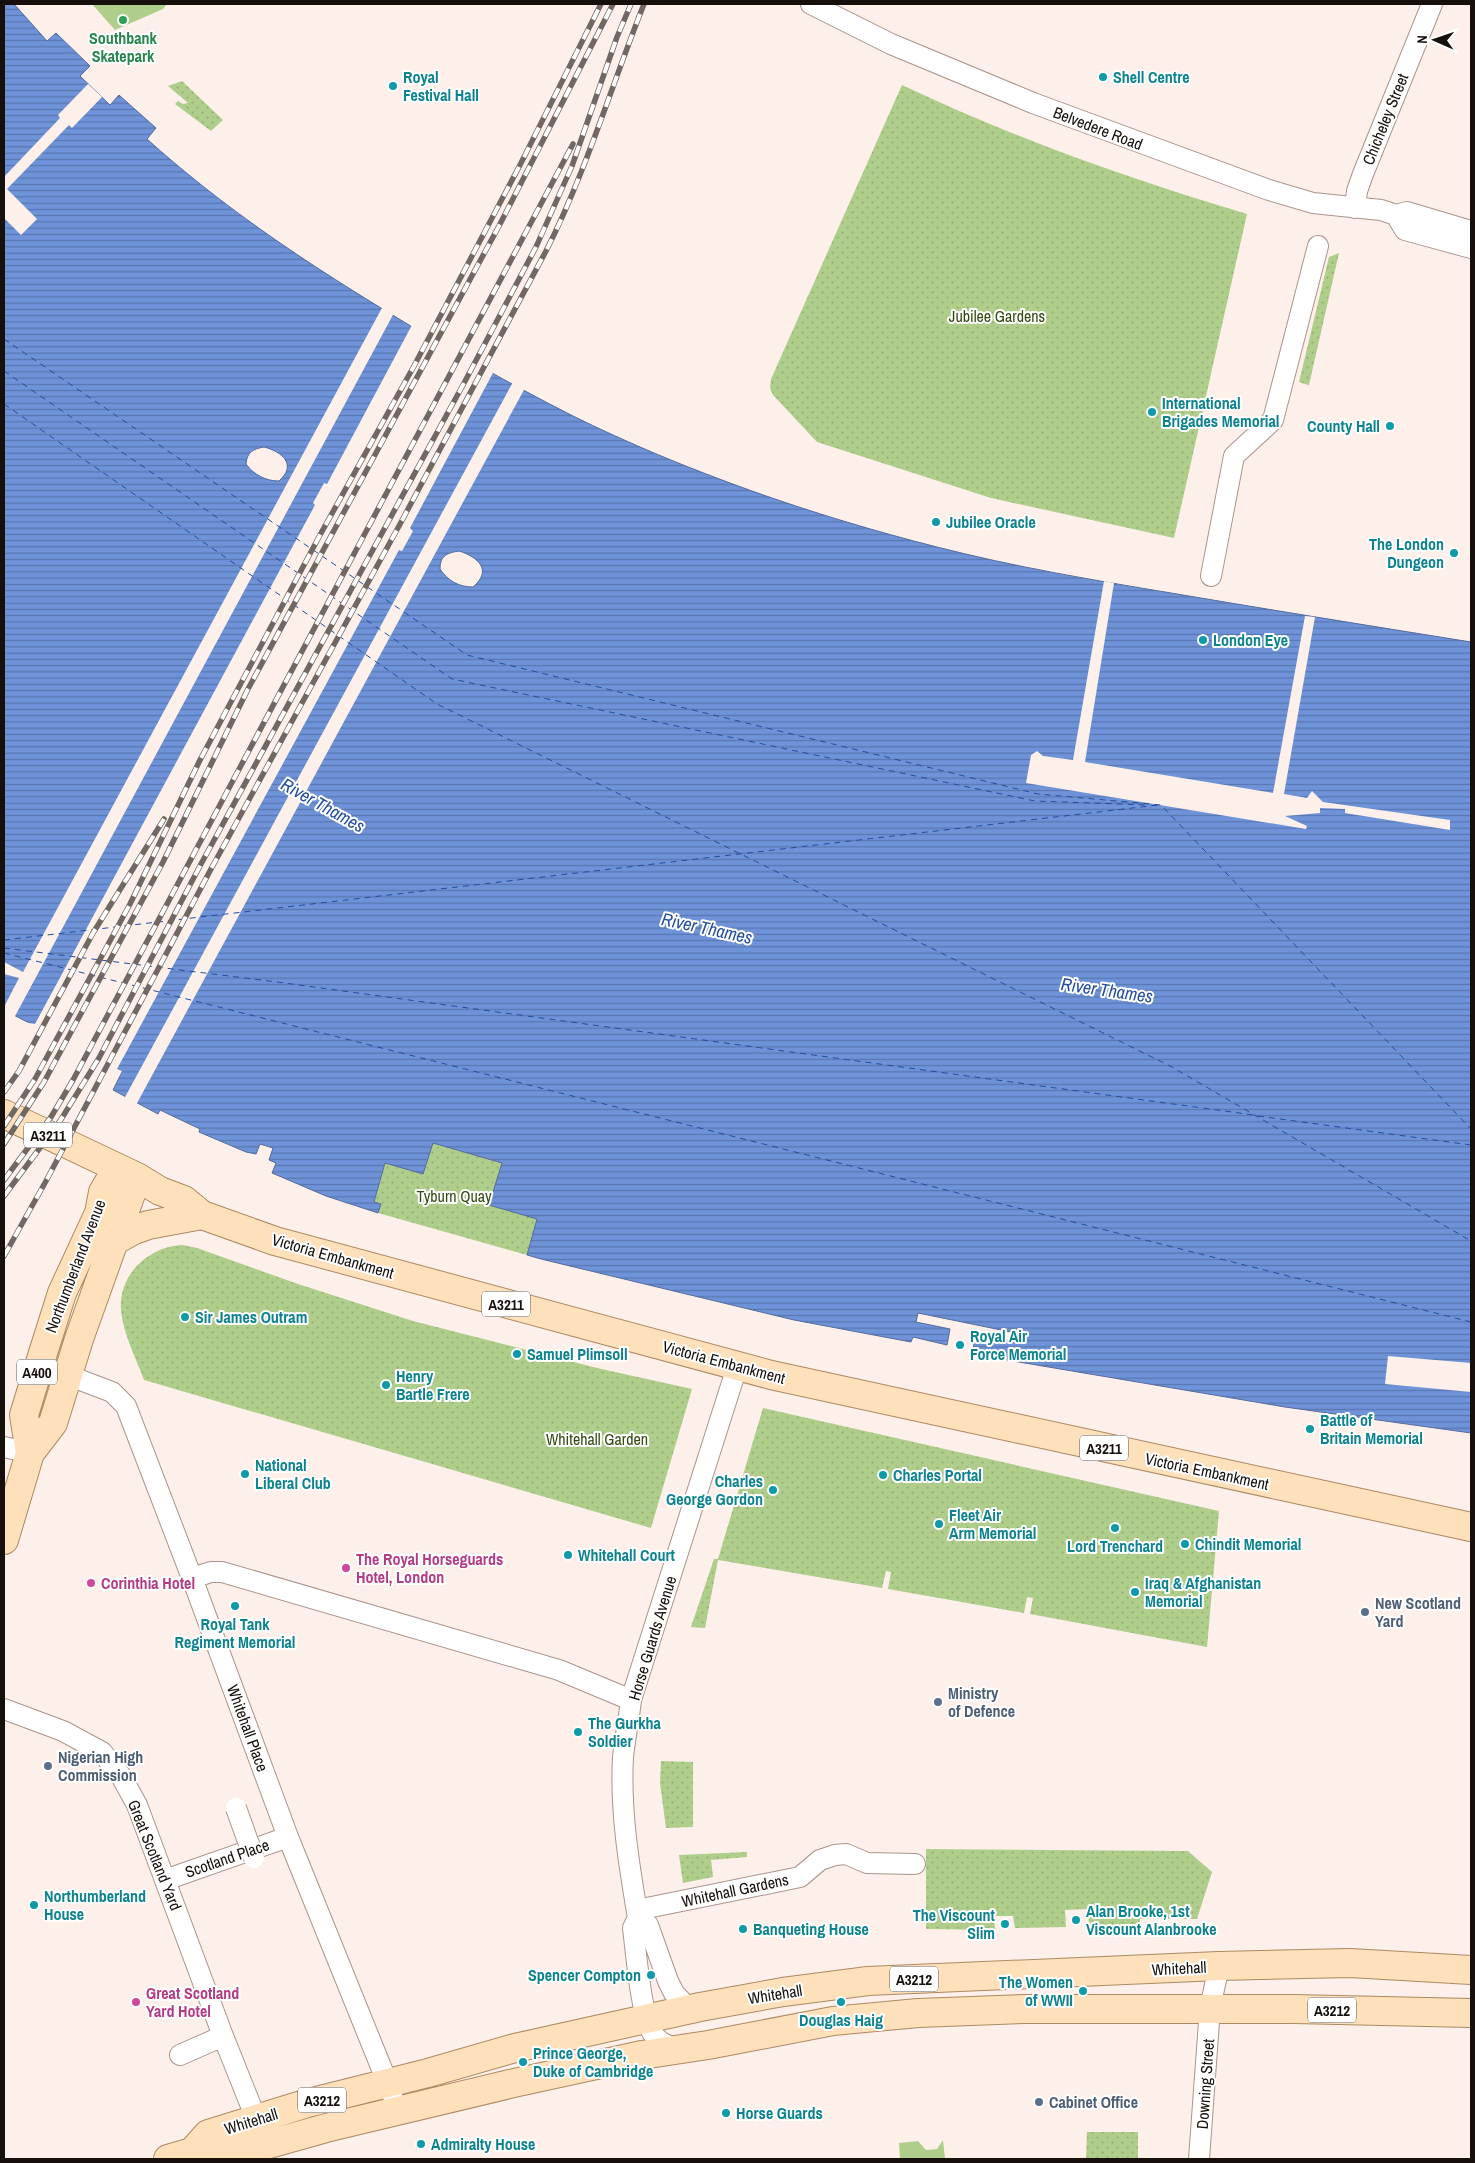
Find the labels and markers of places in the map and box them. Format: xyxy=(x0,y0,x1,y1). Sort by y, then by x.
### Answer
marker: Southbank Skatepark xyxy=(117,14,129,26)
place label: Southbank Skatepark xyxy=(89,27,158,67)
place label: Royal Festival Hall xyxy=(403,66,479,106)
place label: Shell Centre xyxy=(1113,66,1190,88)
marker: Shell Centre xyxy=(1097,71,1109,83)
marker: Royal Festival Hall xyxy=(387,80,399,92)
place label: International Brigades Memorial xyxy=(1162,392,1279,432)
marker: International Brigades Memorial xyxy=(1146,406,1158,418)
place label: County Hall xyxy=(1307,415,1380,437)
marker: County Hall xyxy=(1384,420,1396,432)
place label: Jubilee Oracle xyxy=(946,511,1036,533)
marker: Jubilee Oracle xyxy=(930,516,942,528)
place label: The London Dungeon xyxy=(1369,533,1444,573)
marker: The London Dungeon xyxy=(1448,547,1460,559)
place label: London Eye xyxy=(1213,629,1288,651)
marker: London Eye xyxy=(1197,634,1209,646)
place label: Sir James Outram xyxy=(195,1306,307,1328)
marker: Sir James Outram xyxy=(179,1311,191,1323)
place label: Royal Air Force Memorial xyxy=(970,1325,1066,1365)
marker: Royal Air Force Memorial xyxy=(954,1339,966,1351)
place label: Samuel Plimsoll xyxy=(527,1343,628,1365)
marker: Samuel Plimsoll xyxy=(511,1348,523,1360)
place label: Henry Bartle Frere xyxy=(396,1365,470,1405)
marker: Henry Bartle Frere xyxy=(380,1379,392,1391)
place label: Battle of Britain Memorial xyxy=(1320,1409,1423,1449)
marker: Battle of Britain Memorial xyxy=(1304,1423,1316,1435)
place label: National Liberal Club xyxy=(255,1454,331,1494)
place label: Charles Portal xyxy=(893,1464,982,1486)
marker: National Liberal Club xyxy=(239,1468,251,1480)
marker: Charles Portal xyxy=(877,1469,889,1481)
place label: Charles George Gordon xyxy=(666,1470,763,1510)
marker: Charles George Gordon xyxy=(767,1484,779,1496)
place label: Fleet Air Arm Memorial xyxy=(949,1504,1037,1544)
marker: Fleet Air Arm Memorial xyxy=(933,1518,945,1530)
marker: Lord Trenchard xyxy=(1109,1522,1121,1534)
place label: Chindit Memorial xyxy=(1195,1533,1301,1555)
place label: Lord Trenchard xyxy=(1067,1535,1163,1557)
marker: Chindit Memorial xyxy=(1179,1538,1191,1550)
place label: Whitehall Court xyxy=(578,1544,676,1566)
place label: The Royal Horseguards Hotel, London xyxy=(356,1548,503,1588)
marker: Whitehall Court xyxy=(562,1549,574,1561)
marker: The Royal Horseguards Hotel, London xyxy=(340,1562,352,1574)
place label: Corinthia Hotel xyxy=(101,1572,195,1594)
place label: Iraq & Afghanistan Memorial xyxy=(1145,1572,1261,1612)
marker: Corinthia Hotel xyxy=(85,1577,97,1589)
marker: Iraq & Afghanistan Memorial xyxy=(1129,1586,1141,1598)
place label: New Scotland Yard xyxy=(1375,1592,1461,1632)
marker: Royal Tank Regiment Memorial xyxy=(229,1600,241,1612)
marker: New Scotland Yard xyxy=(1359,1606,1371,1618)
place label: Royal Tank Regiment Memorial xyxy=(174,1613,296,1653)
place label: Ministry of Defence xyxy=(948,1682,1015,1722)
marker: Ministry of Defence xyxy=(932,1696,944,1708)
place label: The Gurkha Soldier xyxy=(588,1712,662,1752)
marker: The Gurkha Soldier xyxy=(572,1726,584,1738)
place label: Nigerian High Commission xyxy=(58,1746,143,1786)
marker: Nigerian High Commission xyxy=(42,1760,54,1772)
place label: Northumberland House xyxy=(44,1885,146,1925)
marker: Northumberland House xyxy=(28,1899,40,1911)
place label: Alan Brooke, 1st Viscount Alanbrooke xyxy=(1086,1900,1217,1940)
place label: The Viscount Slim xyxy=(913,1904,996,1944)
marker: Alan Brooke, 1st Viscount Alanbrooke xyxy=(1070,1914,1082,1926)
place label: Banqueting House xyxy=(753,1918,869,1940)
marker: The Viscount Slim xyxy=(999,1918,1011,1930)
marker: Banqueting House xyxy=(737,1923,749,1935)
place label: Spencer Compton xyxy=(528,1964,641,1986)
marker: Spencer Compton xyxy=(645,1969,657,1981)
place label: The Women of WWII xyxy=(999,1971,1073,2011)
place label: Great Scotland Yard Hotel xyxy=(146,1982,239,2022)
marker: The Women of WWII xyxy=(1077,1985,1089,1997)
marker: Great Scotland Yard Hotel xyxy=(130,1996,142,2008)
marker: Douglas Haig xyxy=(835,1996,847,2008)
place label: Douglas Haig xyxy=(799,2009,883,2031)
place label: Prince George, Duke of Cambridge xyxy=(533,2042,653,2082)
marker: Prince George, Duke of Cambridge xyxy=(517,2056,529,2068)
place label: Cabinet Office xyxy=(1049,2091,1138,2113)
marker: Cabinet Office xyxy=(1033,2096,1045,2108)
place label: Horse Guards xyxy=(736,2102,823,2124)
marker: Horse Guards xyxy=(720,2107,732,2119)
place label: Admiralty House xyxy=(431,2133,535,2155)
marker: Admiralty House xyxy=(415,2138,427,2150)

